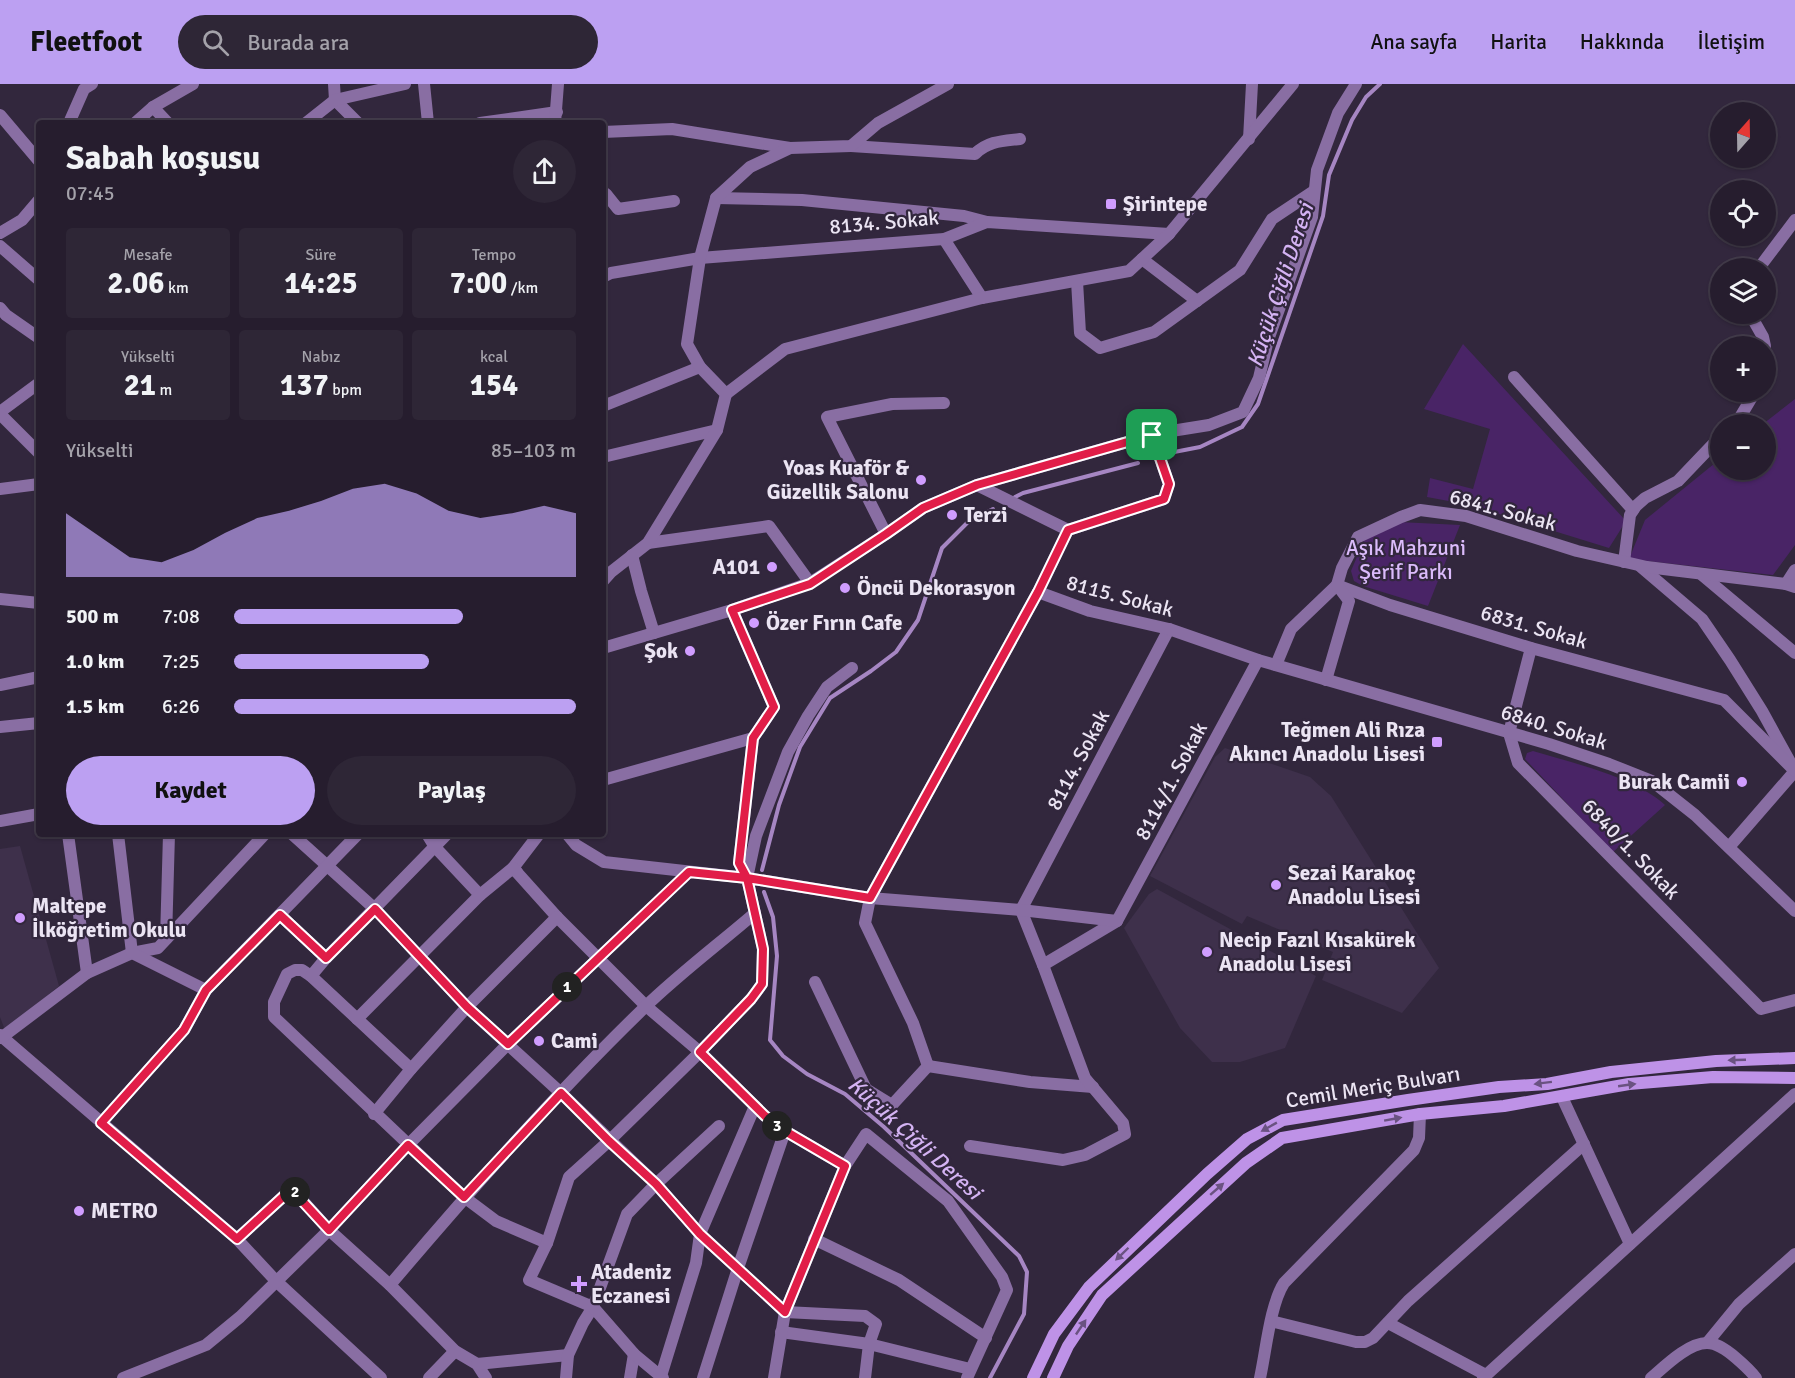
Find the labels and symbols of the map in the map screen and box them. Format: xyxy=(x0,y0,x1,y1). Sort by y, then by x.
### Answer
north arrow xyxy=(1710,102,1776,168)
place label: Şirintepe xyxy=(1123,191,1207,217)
marker: Şirintepe xyxy=(1104,197,1118,211)
water label: Küçük Çiğli Deresi xyxy=(1241,198,1320,370)
street label: 8134. Sokak xyxy=(828,204,940,240)
pin xyxy=(1126,409,1177,460)
place label: Yoas Kuaför & Güzellik Salonu xyxy=(767,455,909,505)
marker: Yoas Kuaför & Güzellik Salonu xyxy=(914,473,928,487)
street label: 6841. Sokak xyxy=(1447,483,1560,537)
place label: Terzi xyxy=(964,502,1008,528)
marker: Terzi xyxy=(945,508,959,522)
park label: Aşık Mahzuni Şerif Parkı xyxy=(1346,535,1466,585)
place label: A101 xyxy=(713,554,760,580)
marker: A101 xyxy=(765,560,779,574)
street label: 8115. Sokak xyxy=(1064,569,1177,623)
place label: Öncü Dekorasyon xyxy=(857,575,1016,601)
marker: Öncü Dekorasyon xyxy=(838,581,852,595)
street label: 6831. Sokak xyxy=(1478,599,1591,655)
place label: Özer Fırın Cafe xyxy=(766,610,902,636)
marker: Özer Fırın Cafe xyxy=(747,616,761,630)
place label: Şok xyxy=(644,638,678,664)
marker: Şok xyxy=(683,644,697,658)
street label: 6840. Sokak xyxy=(1498,699,1611,756)
street label: 8114. Sokak xyxy=(1041,705,1115,815)
street label: 8114/1. Sokak xyxy=(1129,717,1213,844)
place label: Teğmen Ali Rıza Akıncı Anadolu Lisesi xyxy=(1229,717,1425,767)
marker: Teğmen Ali Rıza Akıncı Anadolu Lisesi xyxy=(1430,735,1444,749)
place label: Burak Camii xyxy=(1618,769,1730,795)
marker: Burak Camii xyxy=(1735,775,1749,789)
street label: 6840/1. Sokak xyxy=(1576,793,1686,905)
place label: Sezai Karakoç Anadolu Lisesi xyxy=(1288,860,1421,910)
marker: Sezai Karakoç Anadolu Lisesi xyxy=(1269,878,1283,892)
place label: Maltepe İlköğretim Okulu xyxy=(32,893,186,943)
marker: Maltepe İlköğretim Okulu xyxy=(13,911,27,925)
place label: Necip Fazıl Kısakürek Anadolu Lisesi xyxy=(1219,927,1415,977)
marker: Necip Fazıl Kısakürek Anadolu Lisesi xyxy=(1200,945,1214,959)
pin: 1 xyxy=(552,972,582,1002)
place label: Cami xyxy=(551,1028,598,1054)
marker: Cami xyxy=(532,1034,546,1048)
one-way arrow xyxy=(1727,1055,1746,1065)
street label: Cemil Meriç Bulvarı xyxy=(1284,1060,1462,1114)
water label: Küçük Çiğli Deresi xyxy=(843,1071,989,1206)
one-way arrow xyxy=(1534,1079,1553,1088)
one-way arrow xyxy=(1618,1080,1637,1089)
pin: 3 xyxy=(762,1111,792,1141)
one-way arrow xyxy=(1384,1115,1403,1124)
one-way arrow xyxy=(1260,1122,1277,1132)
pin: 2 xyxy=(280,1177,310,1207)
one-way arrow xyxy=(1209,1183,1224,1196)
place label: METRO xyxy=(91,1198,158,1224)
marker: METRO xyxy=(72,1204,86,1218)
one-way arrow xyxy=(1115,1247,1129,1261)
place label: Atadeniz Eczanesi xyxy=(591,1259,671,1309)
marker: Atadeniz Eczanesi xyxy=(572,1277,586,1291)
one-way arrow xyxy=(1075,1319,1087,1335)

